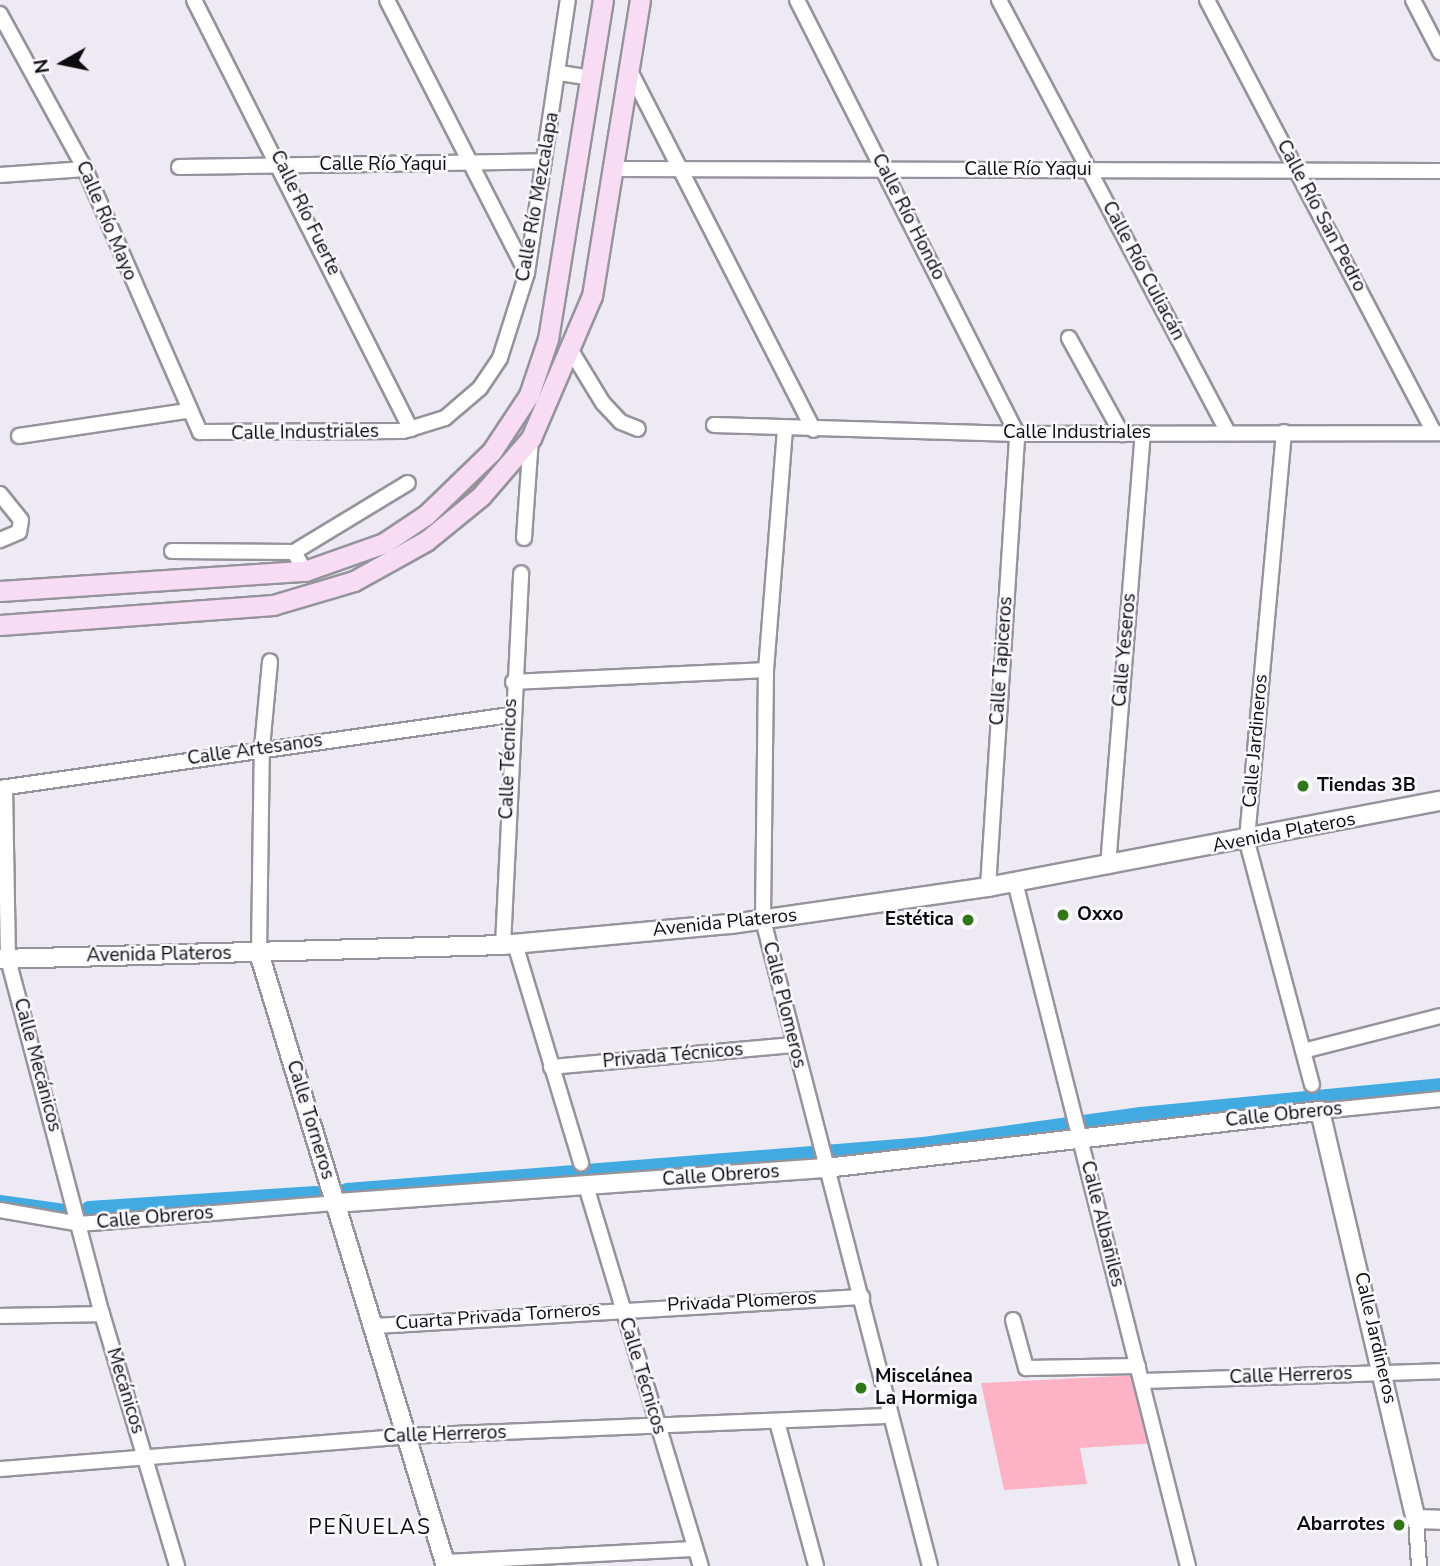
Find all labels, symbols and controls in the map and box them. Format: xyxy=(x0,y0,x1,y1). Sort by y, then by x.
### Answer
north arrow xyxy=(28,28,98,98)
text: N xyxy=(28,57,56,75)
street label: Calle Río Mezcalapa xyxy=(512,110,564,284)
street label: Calle Río San Pedro xyxy=(1271,136,1371,296)
street label: Calle Río Fuerte xyxy=(265,147,345,279)
street label: Calle Río Hondo xyxy=(866,150,950,284)
street label: Calle Río Yaqui xyxy=(319,154,447,176)
street label: Calle Río Mayo xyxy=(71,158,141,284)
street label: Calle Río Yaqui xyxy=(964,159,1092,181)
street label: Calle Río Culiacán xyxy=(1097,198,1189,344)
street label: Calle Industriales xyxy=(231,420,379,446)
street label: Calle Industriales xyxy=(1003,422,1151,444)
street label: Calle Yeseros xyxy=(1109,592,1141,708)
street label: Calle Tapiceros xyxy=(986,596,1018,726)
street label: Calle Jardineros xyxy=(1239,673,1273,809)
street label: Calle Técnicos xyxy=(495,698,523,820)
street label: Calle Artesanos xyxy=(186,729,324,771)
place label: Tiendas 3B xyxy=(1317,775,1416,797)
marker: Tiendas 3B xyxy=(1295,778,1311,794)
street label: Avenida Plateros xyxy=(1211,808,1357,858)
street label: Avenida Plateros xyxy=(652,904,798,942)
place label: Oxxo xyxy=(1077,904,1123,926)
marker: Oxxo xyxy=(1055,907,1071,923)
place label: Estética xyxy=(885,909,954,931)
marker: Estética xyxy=(960,912,976,928)
street label: Calle Plomeros xyxy=(757,939,811,1071)
street label: Avenida Plateros xyxy=(86,942,232,968)
street label: Calle Mecánicos xyxy=(8,996,66,1134)
street label: Privada Técnicos xyxy=(602,1038,744,1074)
street label: Calle Torneros xyxy=(281,1058,339,1182)
street label: Calle Obreros xyxy=(1224,1098,1344,1132)
street label: Calle Albañiles xyxy=(1075,1159,1129,1289)
street label: Calle Obreros xyxy=(662,1161,780,1191)
street label: Calle Obreros xyxy=(95,1202,215,1234)
street label: Calle Jardineros xyxy=(1349,1270,1401,1406)
street label: Privada Plomeros xyxy=(667,1287,817,1317)
street label: Cuarta Privada Torneros xyxy=(395,1298,601,1336)
street label: Calle Técnicos xyxy=(613,1315,671,1437)
street label: Mecánicos xyxy=(101,1345,149,1437)
street label: Calle Herreros xyxy=(1229,1362,1353,1390)
place label: Miscelánea La Hormiga xyxy=(875,1366,978,1410)
marker: Miscelánea La Hormiga xyxy=(853,1380,869,1396)
street label: Calle Herreros xyxy=(383,1421,507,1449)
district label: PEÑUELAS xyxy=(309,1514,431,1540)
place label: Abarrotes xyxy=(1297,1514,1385,1536)
marker: Abarrotes xyxy=(1391,1517,1407,1533)

